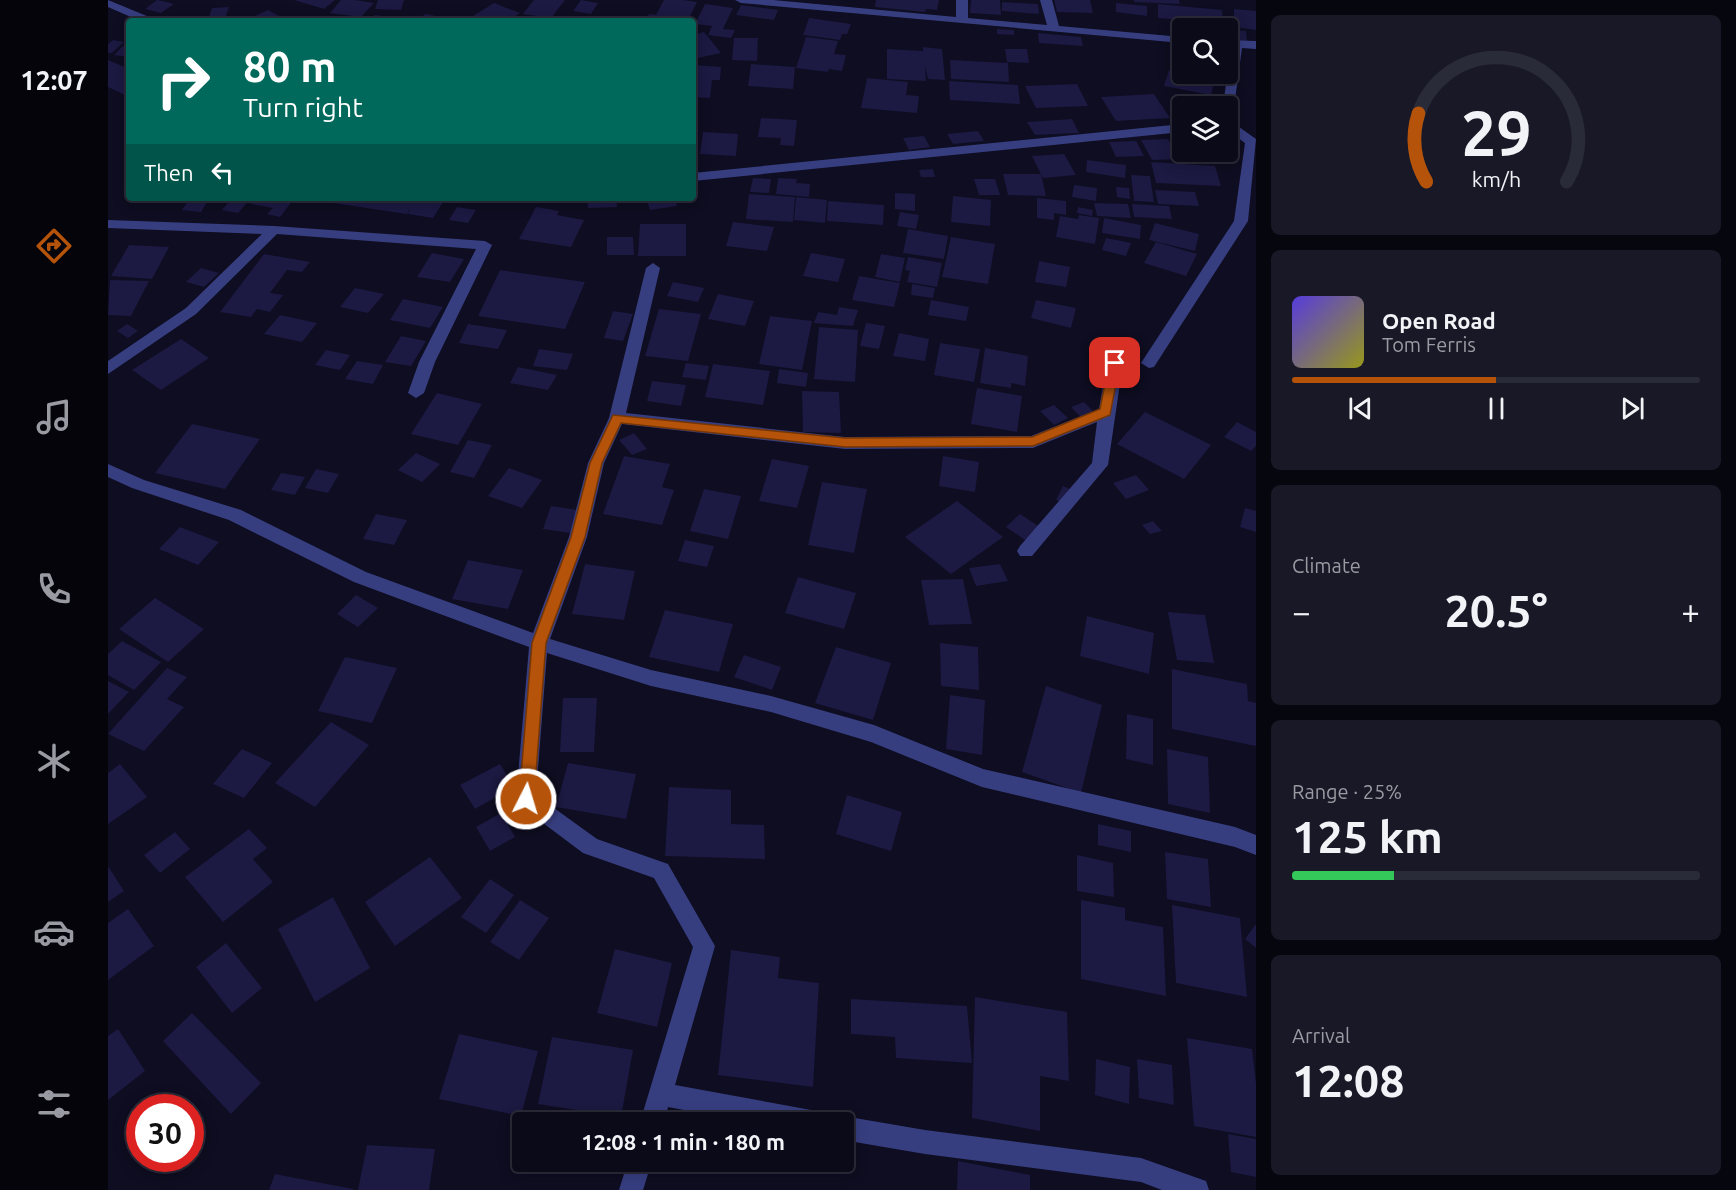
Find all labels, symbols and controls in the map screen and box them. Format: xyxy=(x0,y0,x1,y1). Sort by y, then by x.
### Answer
map controls xyxy=(1172,18,1238,162)
button: search xyxy=(1172,18,1238,84)
icon: right xyxy=(144,42,222,120)
text: 80 m xyxy=(243,43,337,90)
text: 12:07 xyxy=(20,65,88,95)
text: Turn right xyxy=(243,92,363,122)
button: layers xyxy=(1172,96,1238,162)
text: 29 xyxy=(1461,98,1531,168)
icon: left xyxy=(206,156,239,189)
text: Then xyxy=(144,160,194,185)
text: km/h xyxy=(1471,167,1521,191)
icon: directions xyxy=(33,225,75,267)
text: Open Road xyxy=(1382,308,1496,333)
text: Tom Ferris xyxy=(1382,333,1476,356)
pin xyxy=(1089,337,1140,388)
icon: arrive xyxy=(1098,346,1131,379)
icon: previous xyxy=(1344,392,1377,425)
icon: pause xyxy=(1480,392,1513,425)
icon: next xyxy=(1616,392,1649,425)
icon: music xyxy=(33,396,75,438)
text: Climate xyxy=(1292,554,1361,577)
icon: phone xyxy=(33,568,75,610)
text: 20.5° xyxy=(1444,585,1548,636)
text: − xyxy=(1292,593,1311,630)
text: + xyxy=(1681,593,1700,630)
icon: climate xyxy=(33,740,75,782)
position arrow xyxy=(494,767,558,831)
text: Range · 25% xyxy=(1292,780,1402,803)
text: 125 km xyxy=(1292,811,1443,862)
icon: car xyxy=(33,911,75,953)
text: Arrival xyxy=(1292,1024,1350,1047)
text: 12:08 xyxy=(1292,1055,1405,1106)
icon: filters xyxy=(33,1083,75,1125)
speed limit sign: 30 xyxy=(126,1094,204,1172)
text: 12:08 · 1 min · 180 m xyxy=(581,1129,785,1154)

